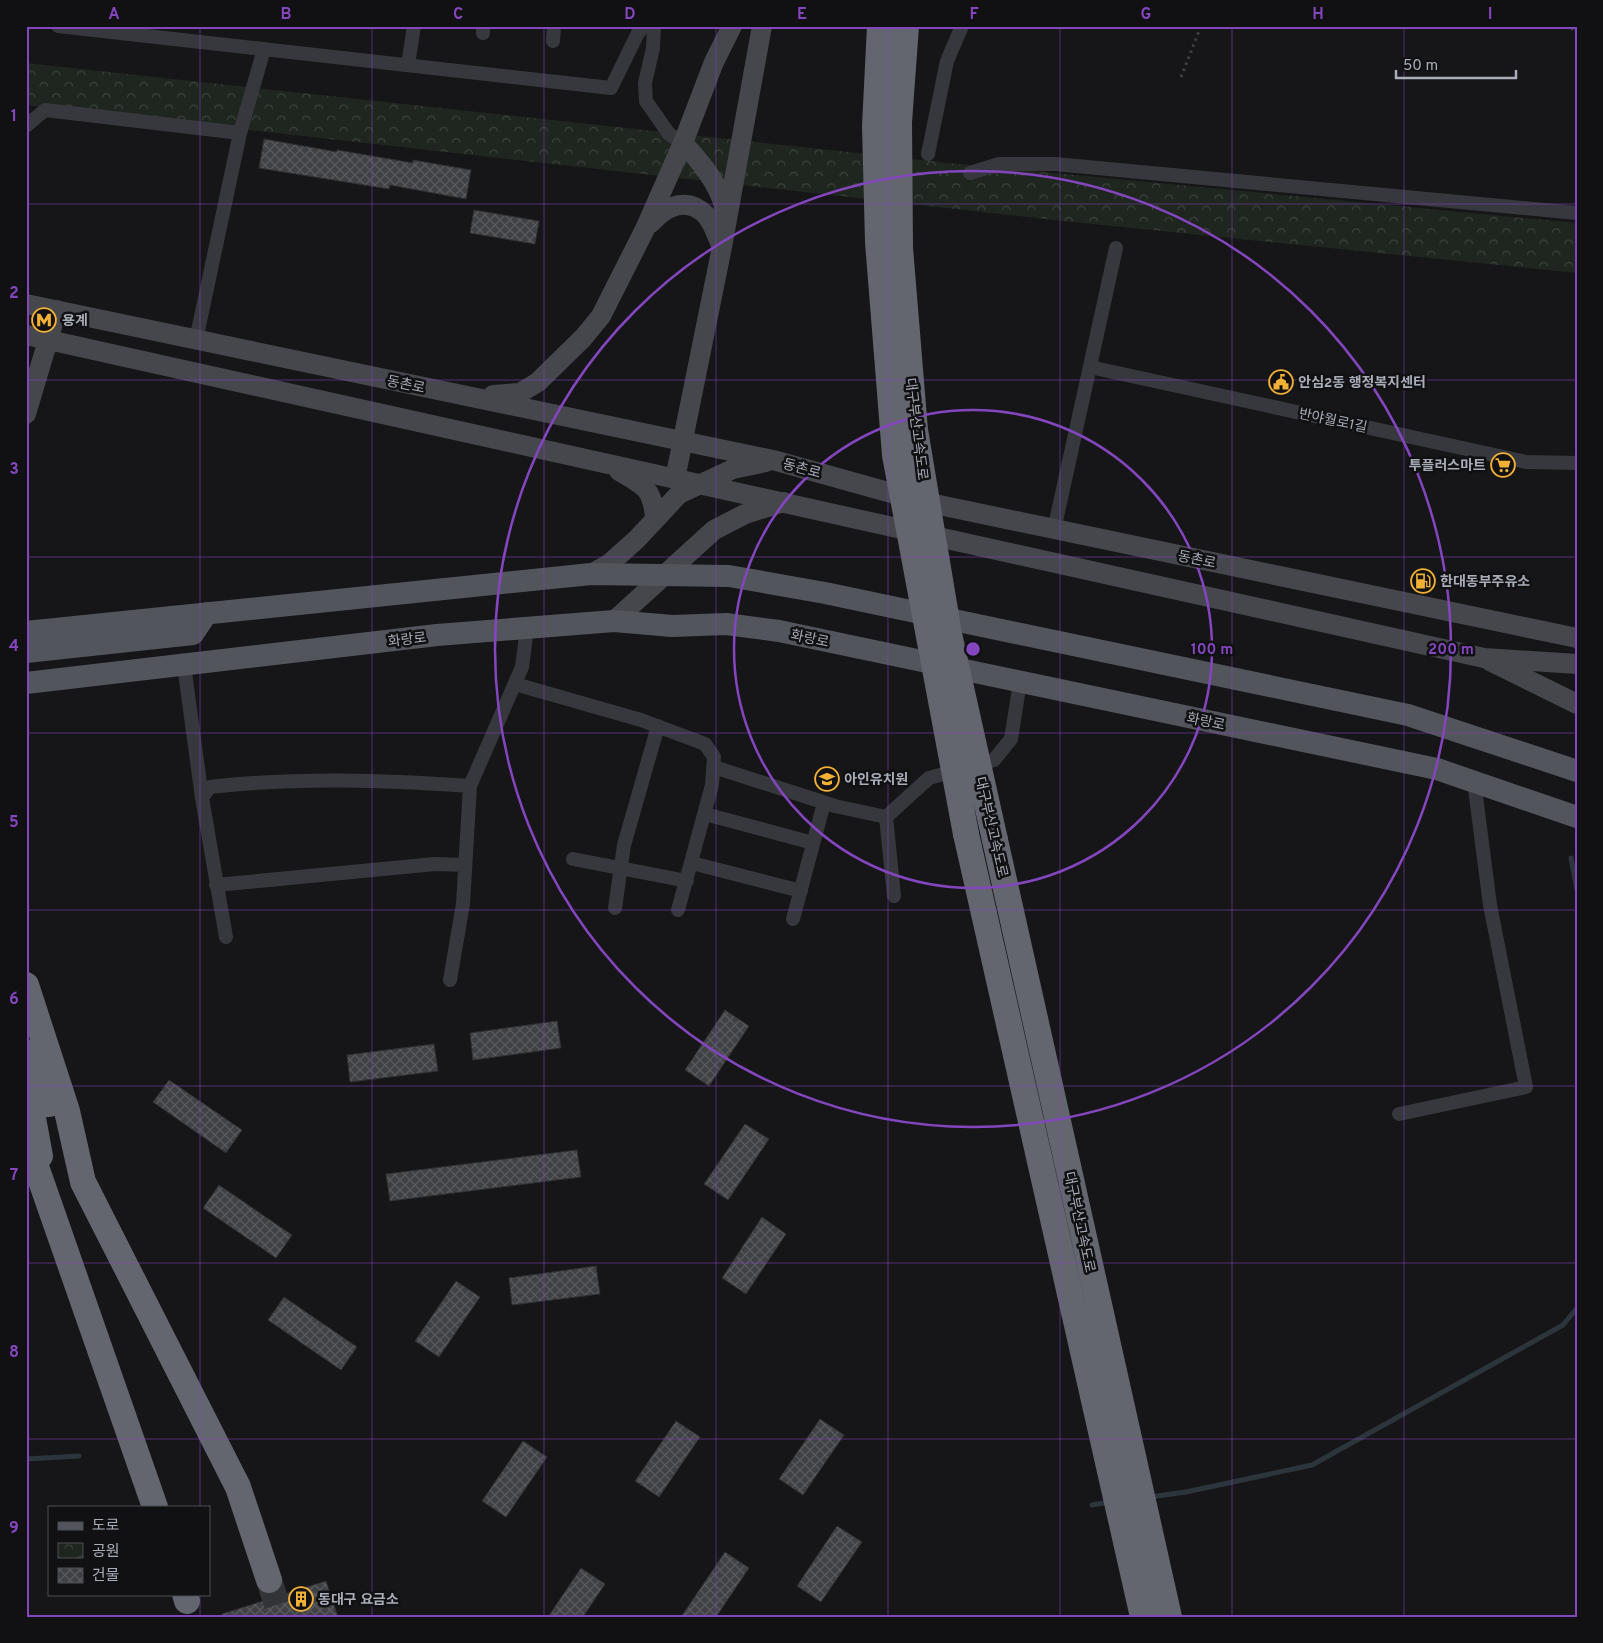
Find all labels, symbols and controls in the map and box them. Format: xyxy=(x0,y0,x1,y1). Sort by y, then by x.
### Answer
text: A xyxy=(108,5,120,25)
text: B xyxy=(280,5,292,25)
text: C xyxy=(453,5,463,25)
text: D xyxy=(624,5,636,25)
text: E xyxy=(797,5,807,25)
text: F xyxy=(969,5,979,25)
text: G xyxy=(1141,5,1151,25)
text: H xyxy=(1312,5,1324,25)
text: I xyxy=(1488,5,1492,25)
scale bar xyxy=(1396,48,1516,80)
text: 50 m xyxy=(1403,57,1438,76)
text: 1 xyxy=(11,107,17,127)
text: 2 xyxy=(9,284,19,304)
metro station icon: 용계 xyxy=(31,307,57,333)
place label: 용계 xyxy=(62,313,88,330)
public building icon: 안심2동 행정복지센터 xyxy=(1268,369,1294,395)
street label: 동촌로 xyxy=(385,373,426,398)
place label: 안심2동 행정복지센터 xyxy=(1298,375,1426,392)
street label: 대구부산고속도로 xyxy=(901,377,930,481)
street label: 반야월로1길 xyxy=(1297,406,1369,437)
supermarket icon: 투플러스마트 xyxy=(1490,452,1516,478)
street label: 동촌로 xyxy=(781,456,823,483)
place label: 투플러스마트 xyxy=(1409,458,1486,475)
text: 3 xyxy=(9,460,19,480)
street label: 동촌로 xyxy=(1176,548,1217,573)
fuel station icon: 한대동부주유소 xyxy=(1410,568,1436,594)
place label: 한대동부주유소 xyxy=(1440,573,1530,591)
street label: 화랑로 xyxy=(789,627,830,652)
street label: 화랑로 xyxy=(387,630,428,651)
text: 4 xyxy=(9,637,19,657)
centre of rings xyxy=(964,640,982,658)
text: 100 m xyxy=(1191,641,1233,660)
text: 200 m xyxy=(1428,641,1474,660)
street label: 화랑로 xyxy=(1185,710,1226,735)
school or university icon: 아인유치원 xyxy=(814,766,840,792)
place label: 아인유치원 xyxy=(844,772,908,789)
street label: 대구부산고속도로 xyxy=(971,775,1010,880)
text: 5 xyxy=(9,813,19,833)
text: 6 xyxy=(9,990,19,1010)
text: 7 xyxy=(10,1166,18,1186)
street label: 대구부산고속도로 xyxy=(1060,1170,1098,1275)
text: 8 xyxy=(9,1343,19,1363)
legend xyxy=(48,1506,210,1596)
text: 도로 xyxy=(92,1517,120,1536)
text: 9 xyxy=(9,1519,19,1539)
text: 공원 xyxy=(92,1543,120,1562)
text: 건물 xyxy=(92,1567,120,1586)
building icon: 동대구 요금소 xyxy=(288,1586,314,1612)
place label: 동대구 요금소 xyxy=(318,1592,399,1609)

